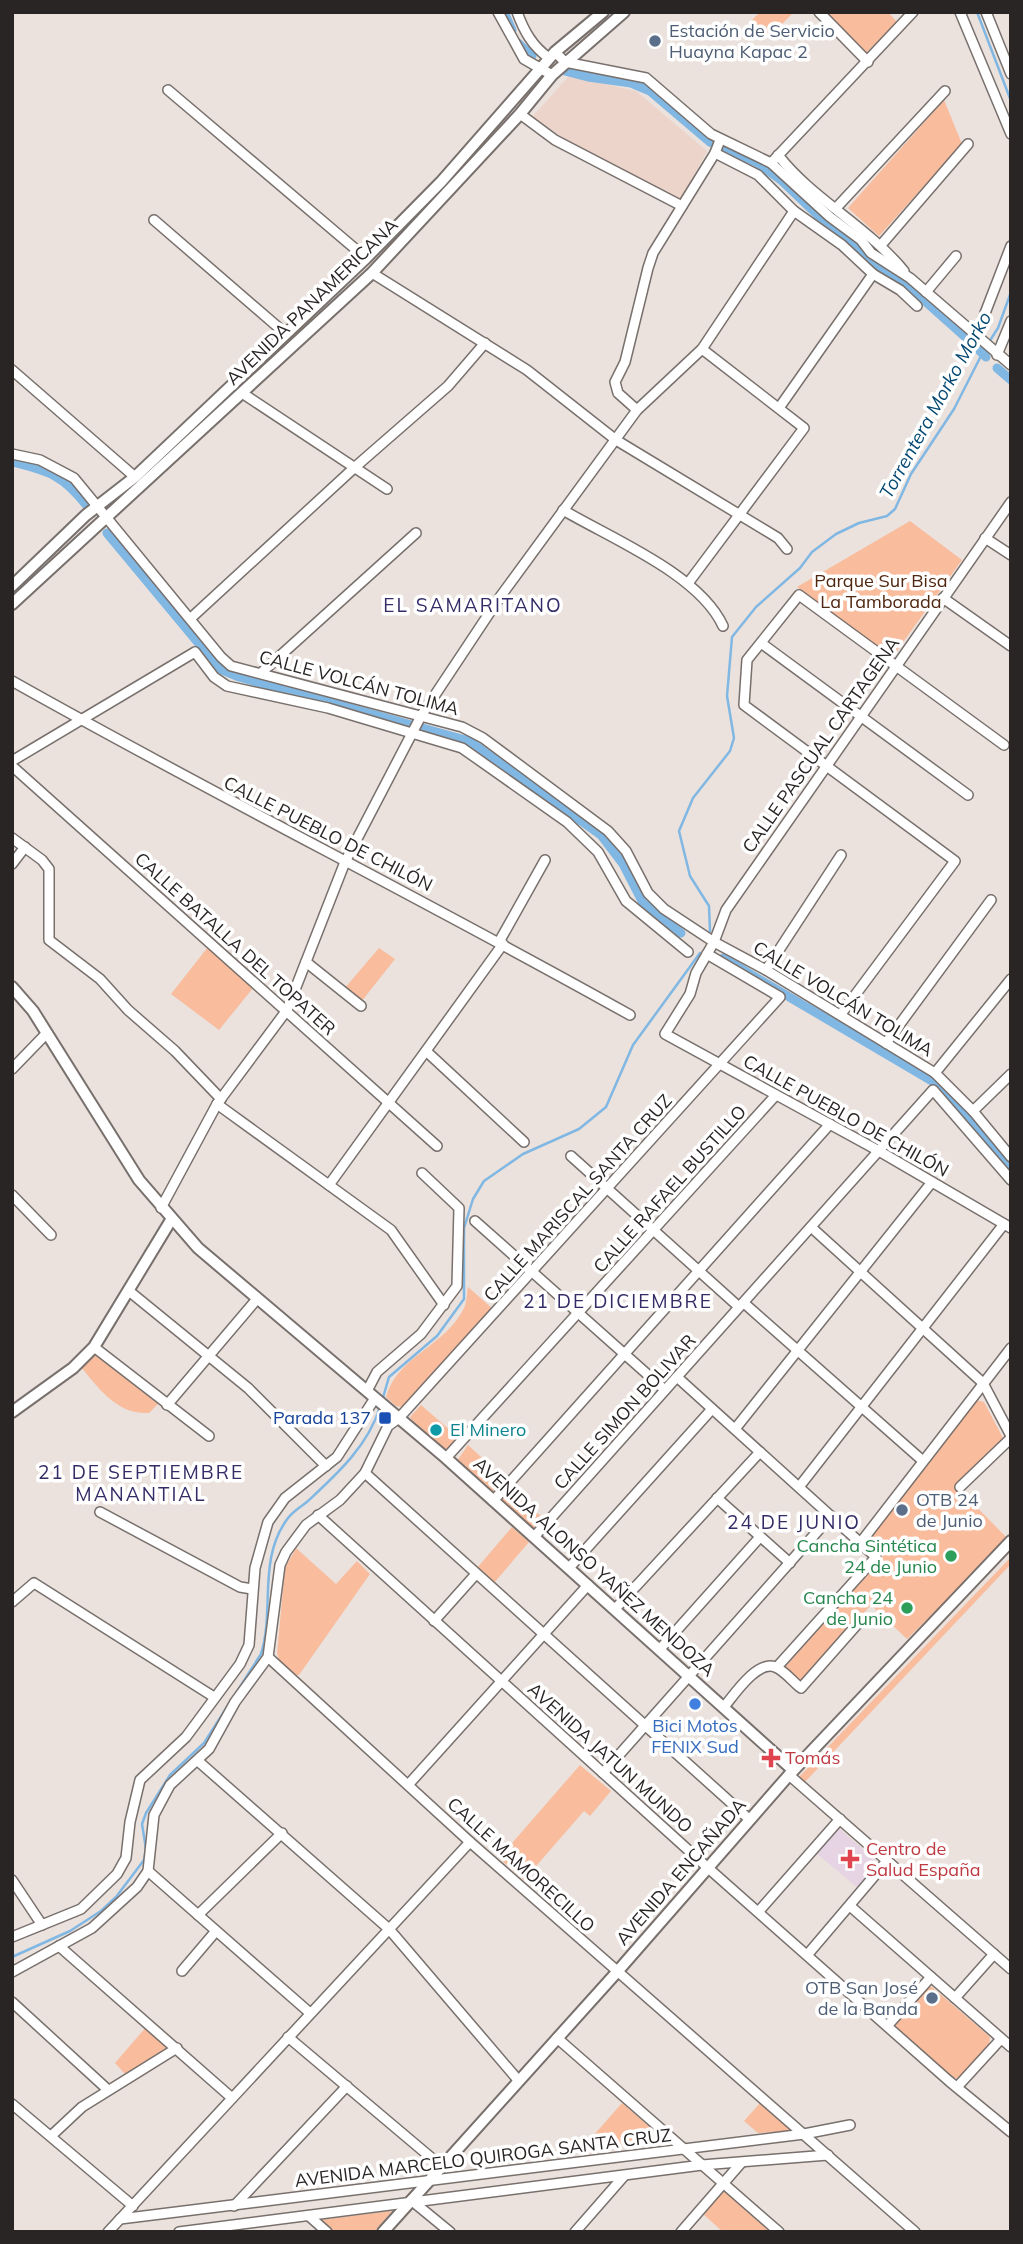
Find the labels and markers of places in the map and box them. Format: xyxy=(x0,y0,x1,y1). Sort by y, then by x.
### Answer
place label: Estación de Servicio Huayna Kapac 2 xyxy=(669,19,835,63)
marker: Estación de Servicio Huayna Kapac 2 xyxy=(647,33,663,49)
place label: Parada 137 xyxy=(273,1406,371,1429)
marker: Parada 137 xyxy=(377,1410,393,1426)
place label: El Minero xyxy=(450,1418,526,1441)
marker: El Minero xyxy=(428,1422,444,1438)
place label: OTB 24 de Junio xyxy=(916,1488,983,1532)
marker: OTB 24 de Junio xyxy=(894,1502,910,1518)
place label: Cancha Sintética 24 de Junio xyxy=(796,1534,937,1578)
marker: Cancha Sintética 24 de Junio xyxy=(943,1548,959,1564)
place label: Cancha 24 de Junio xyxy=(803,1586,893,1630)
marker: Cancha 24 de Junio xyxy=(899,1600,915,1616)
marker: Bici Motos FENIX Sud xyxy=(687,1696,703,1712)
place label: Bici Motos FENIX Sud xyxy=(651,1714,739,1758)
place label: Tomás xyxy=(785,1746,840,1769)
marker: Tomás xyxy=(763,1750,779,1766)
place label: Centro de Salud España xyxy=(866,1837,981,1881)
marker: Centro de Salud España xyxy=(840,1849,860,1869)
place label: OTB San José de la Banda xyxy=(805,1976,918,2020)
marker: OTB San José de la Banda xyxy=(924,1990,940,2006)

